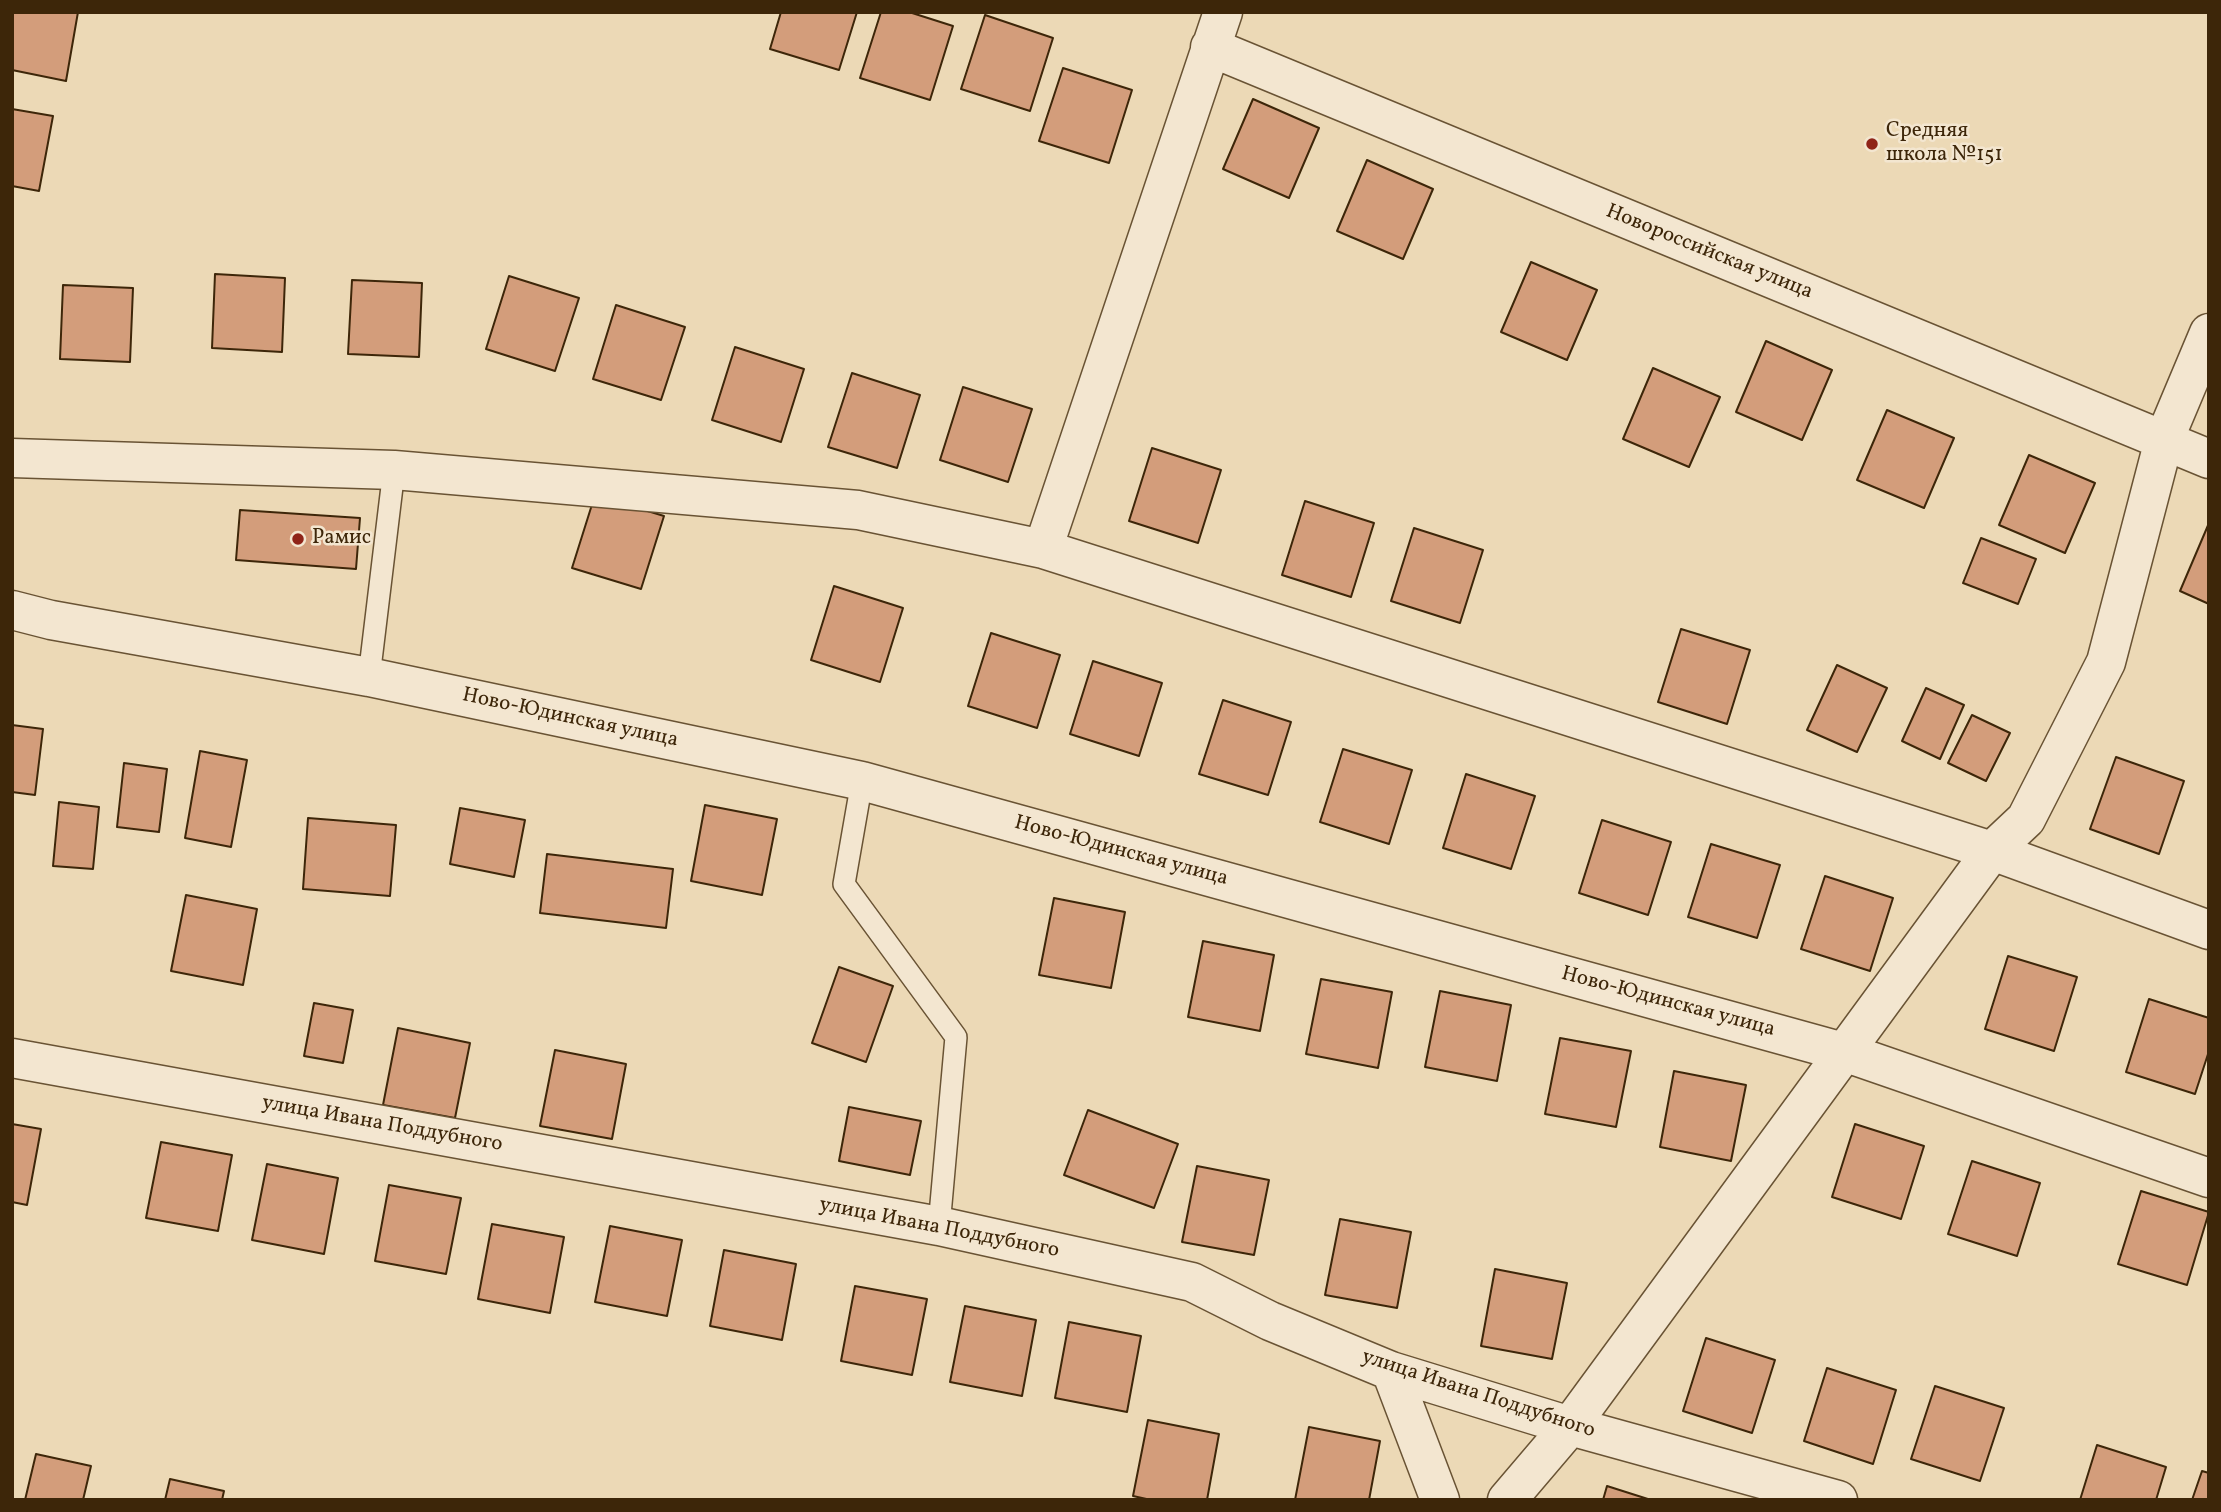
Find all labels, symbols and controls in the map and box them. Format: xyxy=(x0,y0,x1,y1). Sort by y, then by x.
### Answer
place label: Средняя школа №151 xyxy=(1886,119,2003,169)
marker: Средняя школа №151 xyxy=(1864,136,1880,152)
street label: Новороссийская улица xyxy=(1602,200,1816,306)
place label: Рамис xyxy=(312,526,371,552)
marker: Рамис xyxy=(290,531,306,547)
street label: Ново-Юдинская улица xyxy=(460,684,680,754)
street label: Ново-Юдинская улица xyxy=(1011,811,1231,893)
street label: Ново-Юдинская улица xyxy=(1558,962,1778,1044)
street label: улица Ивана Поддубного xyxy=(260,1091,504,1159)
street label: улица Ивана Поддубного xyxy=(817,1193,1061,1265)
street label: улица Ивана Поддубного xyxy=(1358,1345,1598,1445)

